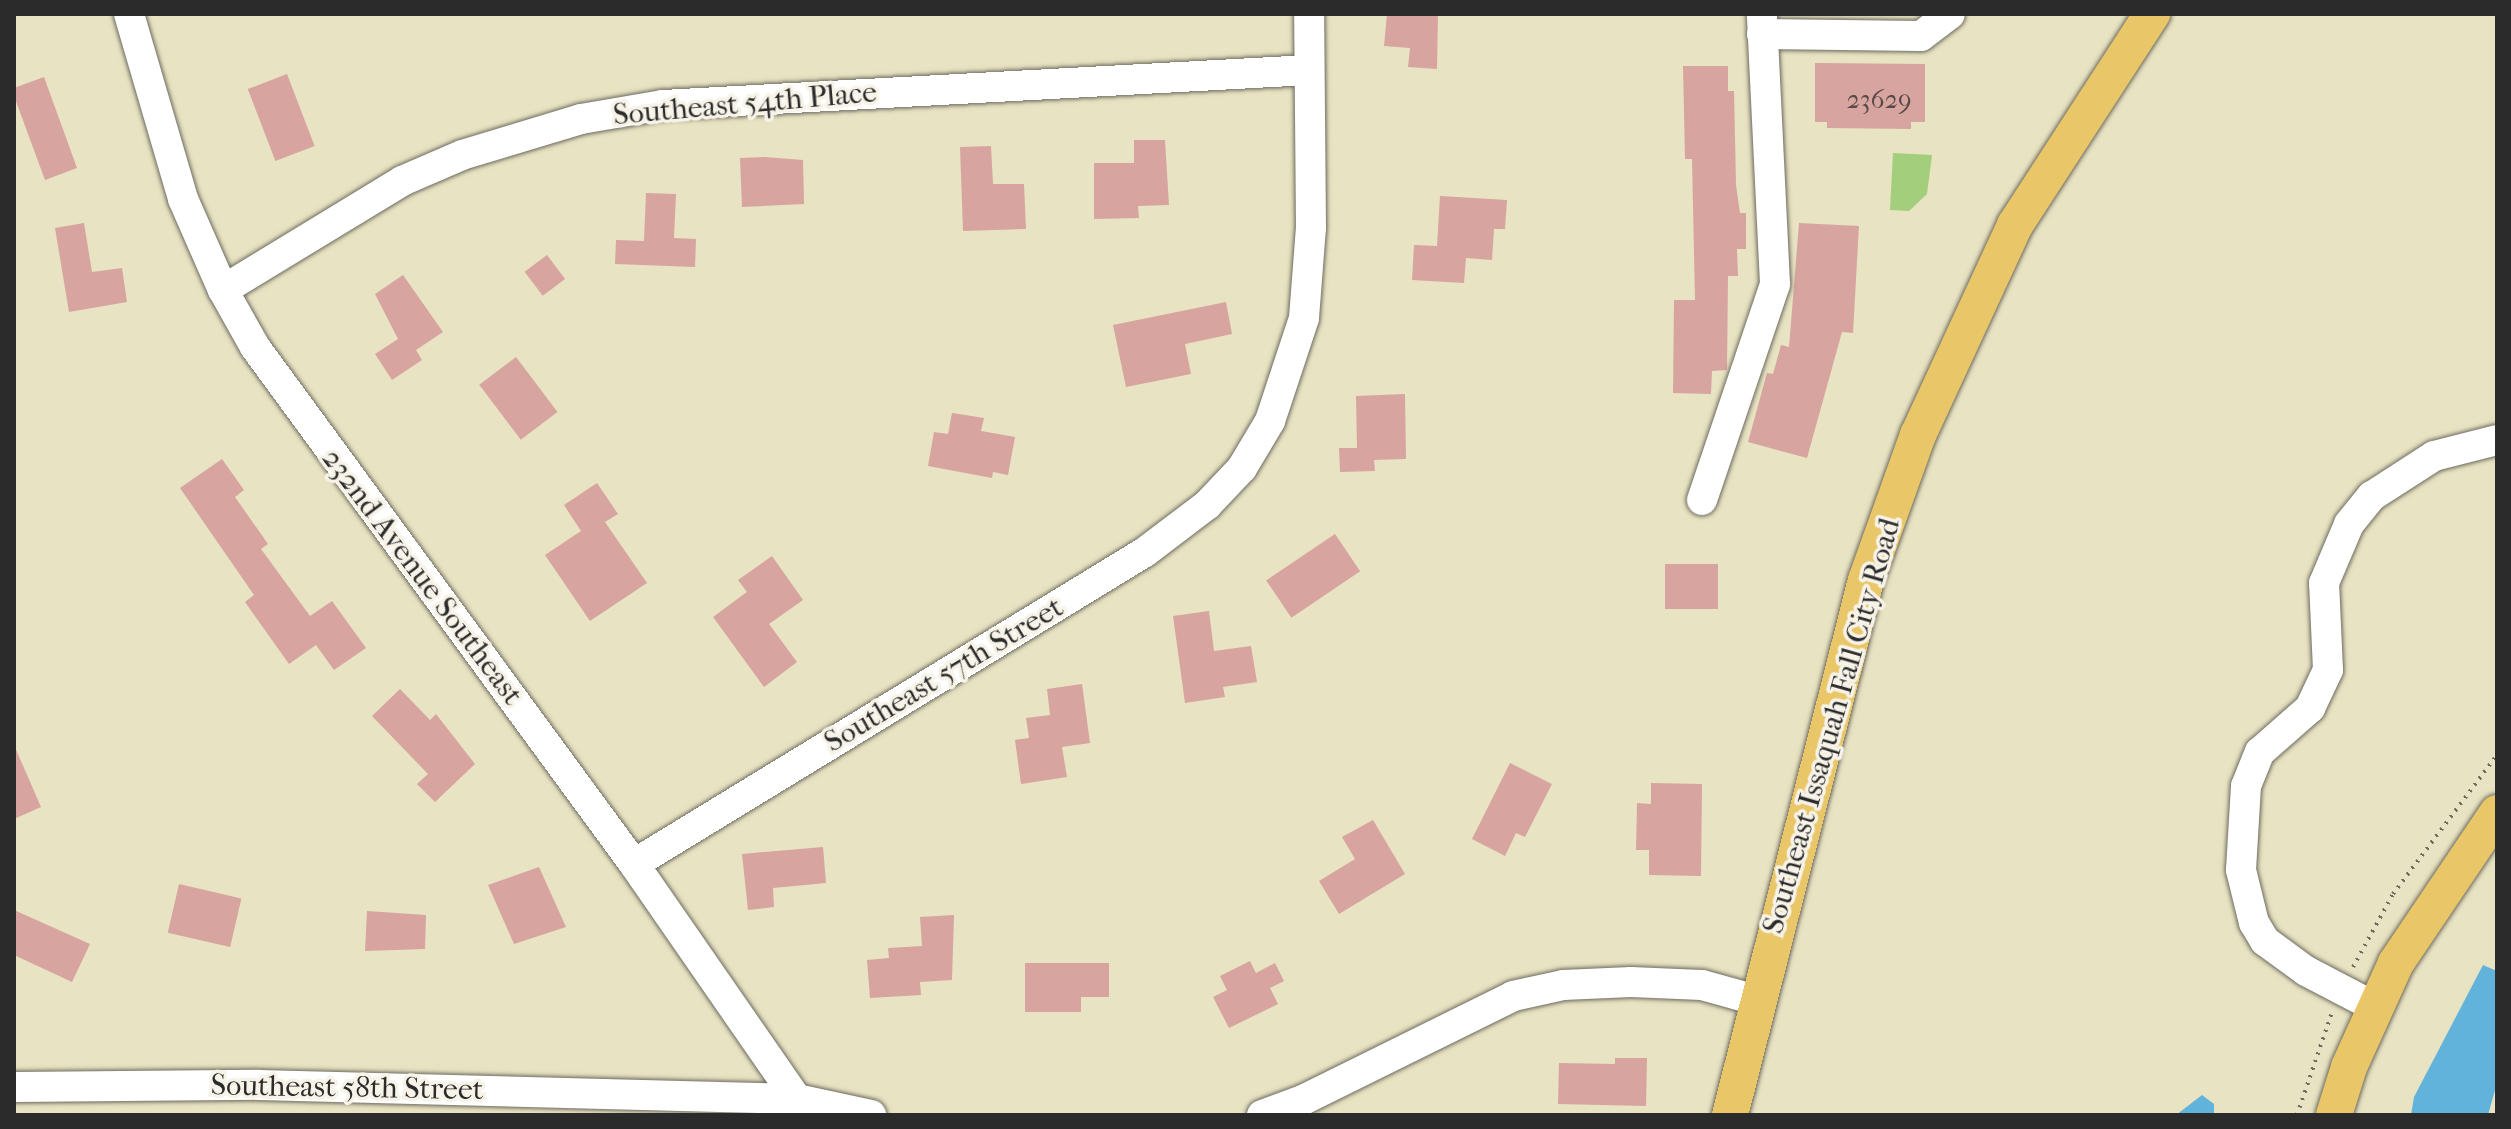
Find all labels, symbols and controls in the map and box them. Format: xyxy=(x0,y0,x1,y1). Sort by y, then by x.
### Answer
street label: Southeast 54th Place xyxy=(612,75,878,133)
house number: 23629 xyxy=(1846,84,1912,116)
street label: 232nd Avenue Southeast xyxy=(314,442,530,712)
street label: Southeast Issaquah Fall City Road xyxy=(1755,514,1909,938)
street label: Southeast 57th Street xyxy=(818,589,1070,761)
street label: Southeast 58th Street xyxy=(210,1068,484,1108)

